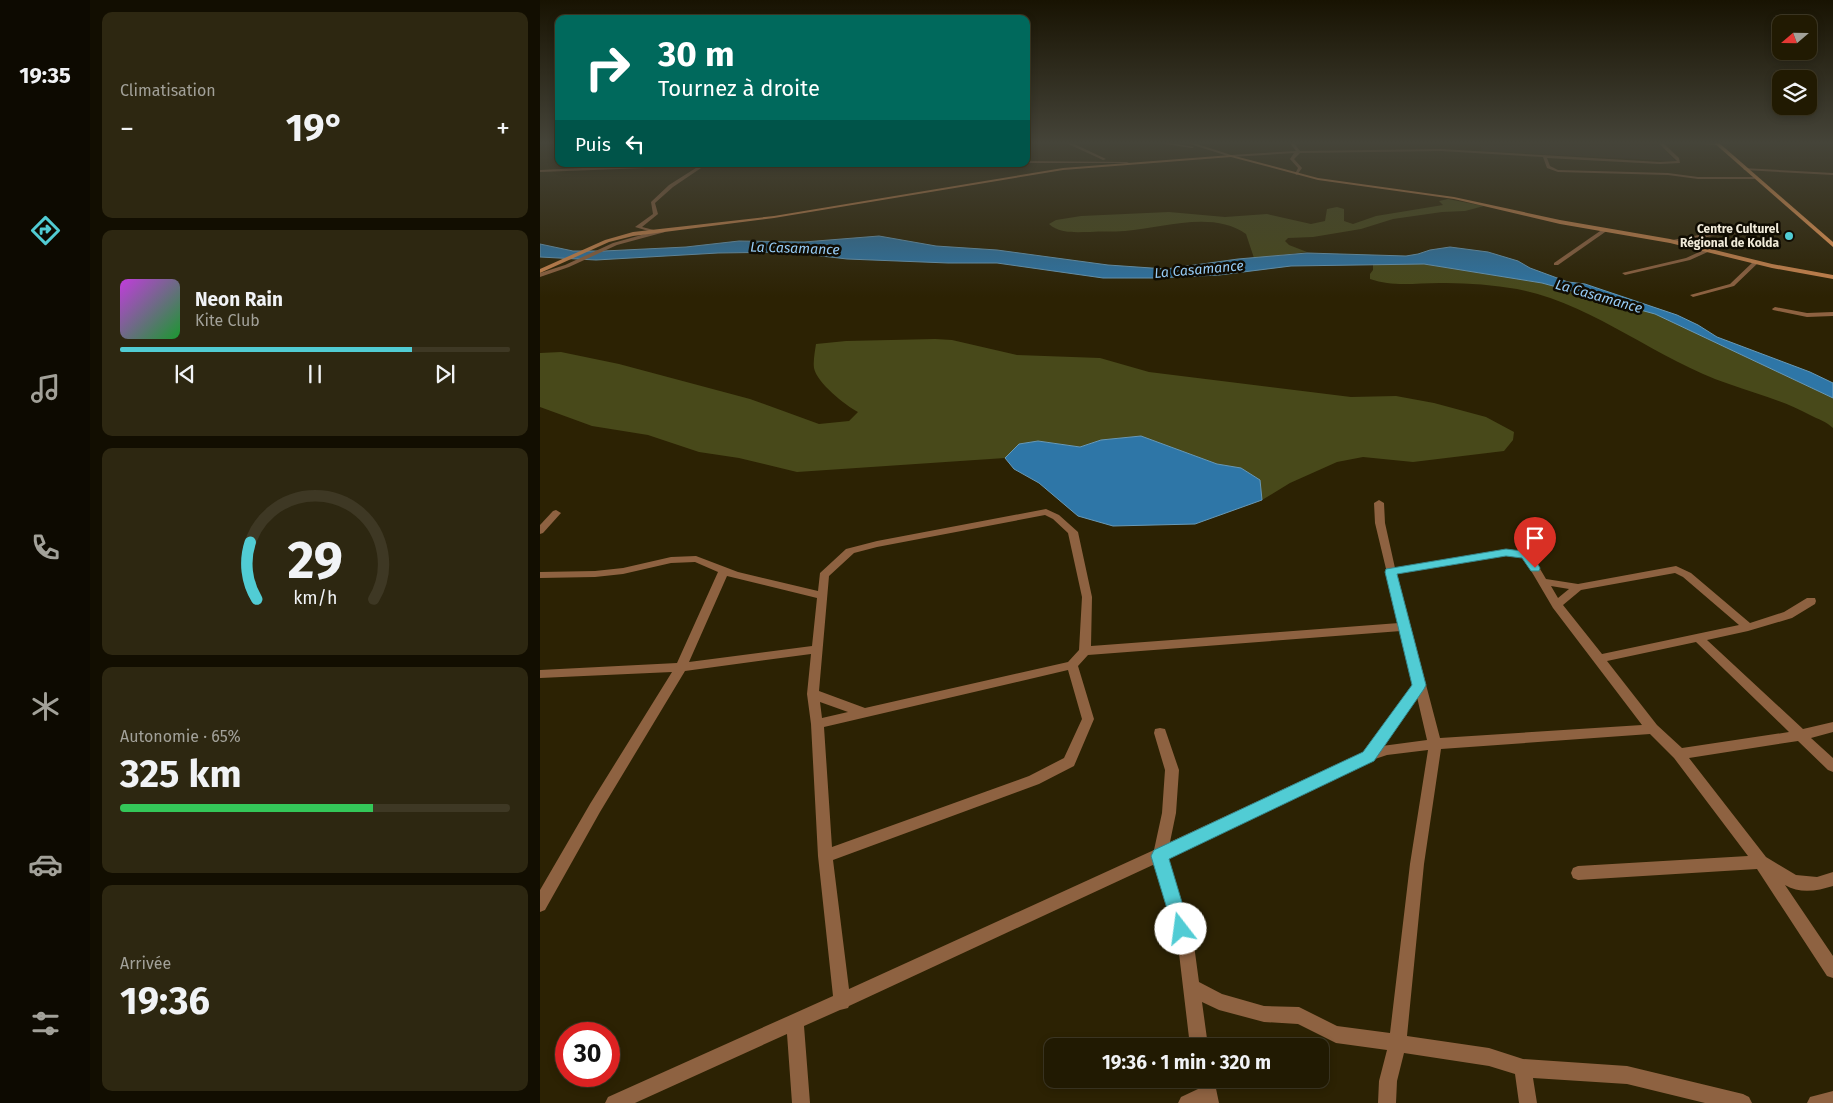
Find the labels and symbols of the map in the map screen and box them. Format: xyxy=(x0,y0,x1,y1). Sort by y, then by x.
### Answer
north arrow xyxy=(1772,15,1818,60)
place label: Centre Culturel Régional de Kolda xyxy=(1680,222,1779,250)
marker: Centre Culturel Régional de Kolda xyxy=(1783,230,1795,242)
water label: La Casamance xyxy=(750,238,840,259)
water label: La Casamance xyxy=(1154,257,1244,282)
water label: La Casamance xyxy=(1553,276,1644,317)
pin xyxy=(1514,517,1556,568)
position arrow xyxy=(1154,902,1206,954)
speed limit sign: 30 xyxy=(555,1022,620,1087)

